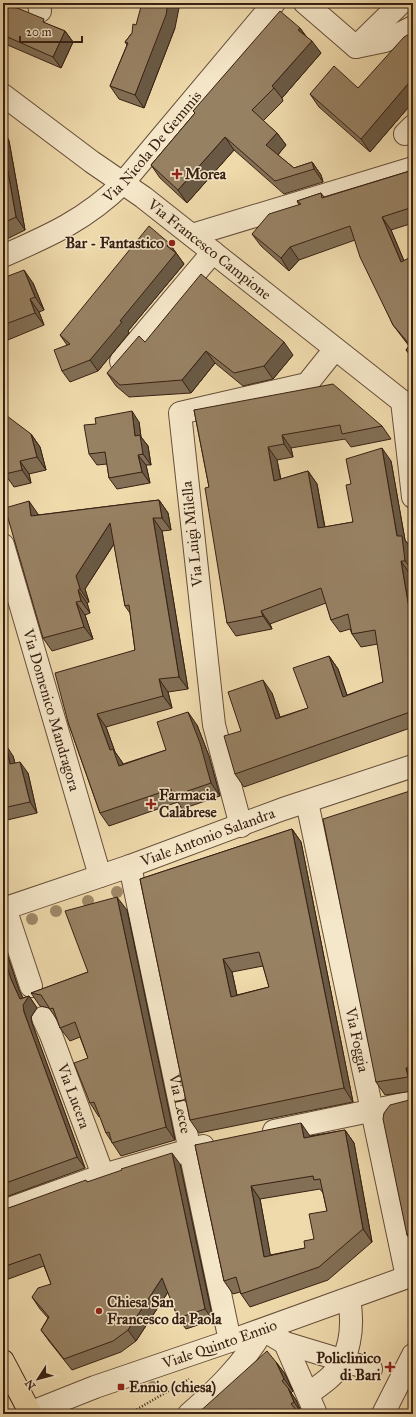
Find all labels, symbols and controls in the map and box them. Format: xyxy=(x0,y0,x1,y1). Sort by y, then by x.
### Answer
scale bar xyxy=(20,18,82,44)
text: 20 m xyxy=(26,25,52,39)
street label: Via Nicola De Gemmis xyxy=(98,87,205,207)
place label: Morea xyxy=(185,165,227,183)
marker: Morea xyxy=(172,169,182,179)
street label: Via Francesco Campione xyxy=(144,195,275,304)
place label: Bar - Fantastico xyxy=(65,234,164,252)
marker: Bar - Fantastico xyxy=(167,238,177,248)
street label: Via Luigi Milella xyxy=(177,480,207,589)
street label: Via Domenico Mandragora xyxy=(19,626,84,794)
place label: Farmacia Calabrese xyxy=(159,786,217,821)
marker: Farmacia Calabrese xyxy=(146,799,156,809)
street label: Viale Antonio Salandra xyxy=(137,804,278,871)
street label: Via Foggia xyxy=(341,1005,373,1074)
street label: Via Lucera xyxy=(53,1060,94,1132)
street label: Via Lecce xyxy=(165,1071,195,1135)
place label: Chiesa San Francesco da Paola xyxy=(107,1293,222,1328)
marker: Chiesa San Francesco da Paola xyxy=(94,1306,104,1316)
street label: Viale Quinto Ennio xyxy=(159,1316,280,1373)
place label: Policlinico di Bari xyxy=(316,1349,382,1384)
north arrow xyxy=(18,1359,58,1399)
marker: Policlinico di Bari xyxy=(384,1361,396,1373)
text: N xyxy=(22,1376,38,1392)
place label: Ennio (chiesa) xyxy=(129,1378,216,1397)
marker: Ennio (chiesa) xyxy=(116,1382,126,1392)

